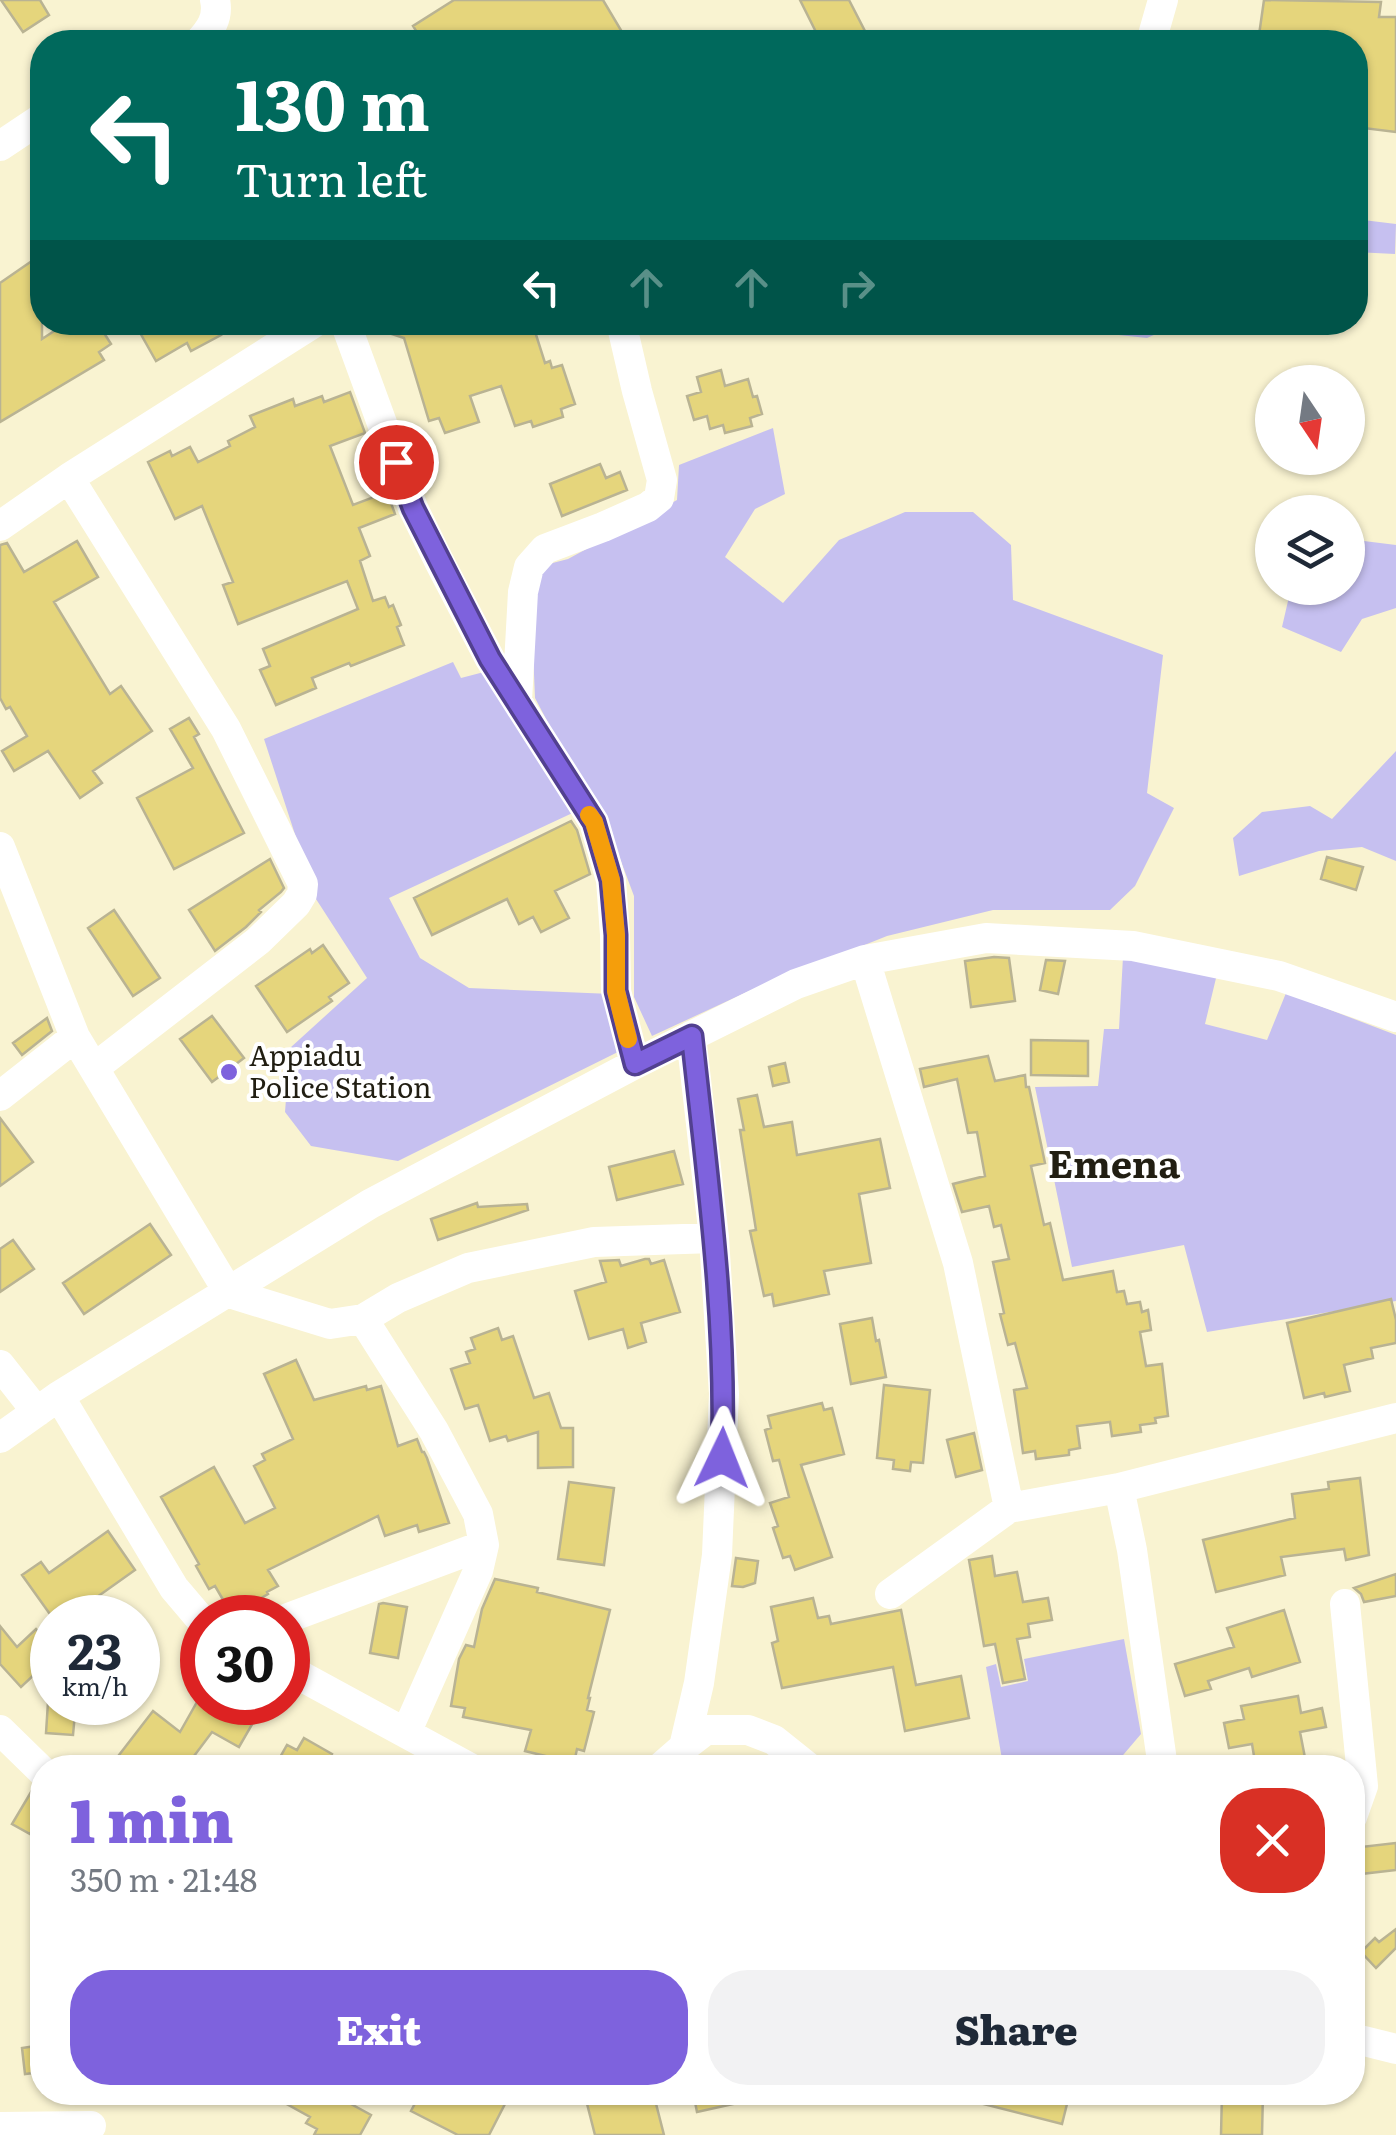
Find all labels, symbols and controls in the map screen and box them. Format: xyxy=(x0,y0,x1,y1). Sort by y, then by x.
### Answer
text: 130 m xyxy=(235,49,430,153)
icon: left xyxy=(70,70,200,200)
text: Turn left xyxy=(235,144,427,211)
icon: left xyxy=(514,260,569,315)
icon: ahead xyxy=(619,260,674,315)
icon: ahead xyxy=(724,260,779,315)
icon: right xyxy=(829,260,884,315)
north arrow xyxy=(1255,365,1365,475)
map controls xyxy=(1255,365,1365,605)
pin xyxy=(354,420,439,505)
icon: arrive xyxy=(369,435,424,490)
button: layers xyxy=(1255,495,1365,605)
place label: Appiadu Police Station xyxy=(249,1033,432,1107)
marker: Appiadu Police Station xyxy=(218,1061,240,1083)
district label: Emena xyxy=(1048,1133,1180,1190)
position arrow xyxy=(670,1406,774,1510)
speed limit sign: 30 xyxy=(180,1595,310,1725)
text: 23 xyxy=(68,1611,122,1685)
text: km/h xyxy=(62,1667,128,1704)
text: 1 min xyxy=(70,1772,234,1861)
button: close xyxy=(1220,1788,1325,1893)
text: 350 m · 21:48 xyxy=(70,1854,257,1902)
button: Exit xyxy=(70,1970,688,2085)
button: Share xyxy=(708,1970,1325,2085)

